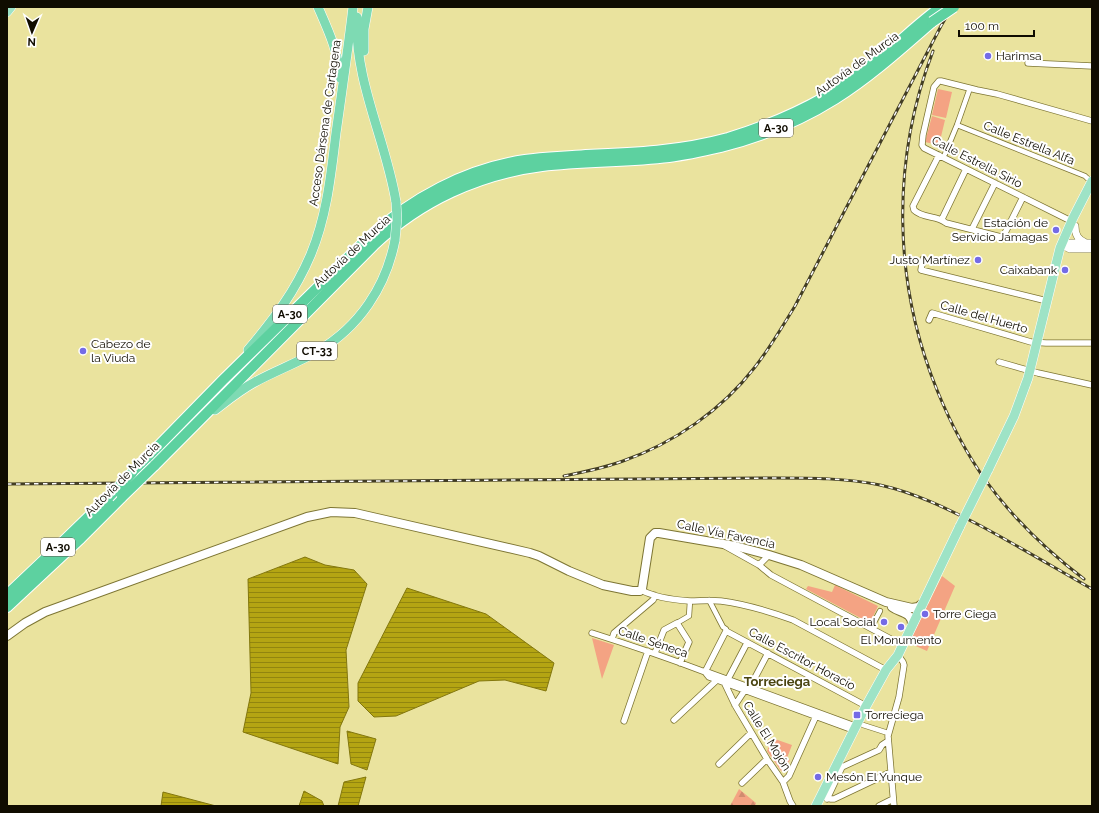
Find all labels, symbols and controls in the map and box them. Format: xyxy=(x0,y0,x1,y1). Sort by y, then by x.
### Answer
north arrow xyxy=(12,12,52,52)
scale bar xyxy=(959,12,1034,38)
text: 100 m xyxy=(965,19,999,33)
street label: Autovía de Murcia xyxy=(813,29,901,99)
text: N xyxy=(27,35,36,48)
street label: Acceso Dársena de Cartagena xyxy=(306,39,344,207)
place label: Harimsa xyxy=(996,49,1042,63)
marker: Harimsa xyxy=(983,51,993,61)
street label: Calle Estrella Alfa xyxy=(981,118,1077,168)
road number: A-30 xyxy=(759,119,793,137)
street label: Calle Estrella Sirio xyxy=(929,133,1025,191)
street label: Autovía de Murcia xyxy=(311,212,393,290)
place label: Estación de Servicio Jamagas xyxy=(952,216,1048,244)
marker: Estación de Servicio Jamagas xyxy=(1051,225,1061,235)
place label: Justo Martínez xyxy=(890,253,970,267)
marker: Justo Martínez xyxy=(973,255,983,265)
place label: Caixabank xyxy=(1000,263,1058,277)
marker: Caixabank xyxy=(1060,265,1070,275)
street label: Calle del Huerto xyxy=(939,298,1029,336)
road number: A-30 xyxy=(273,305,307,323)
place label: Cabezo de la Viuda xyxy=(91,337,151,365)
road number: CT-33 xyxy=(297,342,337,360)
marker: Cabezo de la Viuda xyxy=(78,346,88,356)
street label: Autovía de Murcia xyxy=(82,439,162,519)
street label: Calle Vía Favencia xyxy=(676,517,776,551)
road number: A-30 xyxy=(41,538,75,556)
place label: Torre Ciega xyxy=(933,607,996,621)
marker: Torre Ciega xyxy=(920,609,930,619)
place label: Local Social xyxy=(809,615,877,629)
marker: Local Social xyxy=(879,617,889,627)
marker: El Monumento xyxy=(896,622,906,632)
street label: Calle Séneca xyxy=(616,624,690,660)
street label: Calle Escritor Horacio xyxy=(746,625,858,693)
place label: El Monumento xyxy=(860,633,942,647)
district label: Torreciega xyxy=(744,674,811,689)
street label: Calle El Mojón xyxy=(740,699,794,773)
place label: Torreciega xyxy=(865,708,924,722)
marker: Torreciega xyxy=(852,710,862,720)
place label: Mesón El Yunque xyxy=(826,770,922,784)
marker: Mesón El Yunque xyxy=(813,772,823,782)

